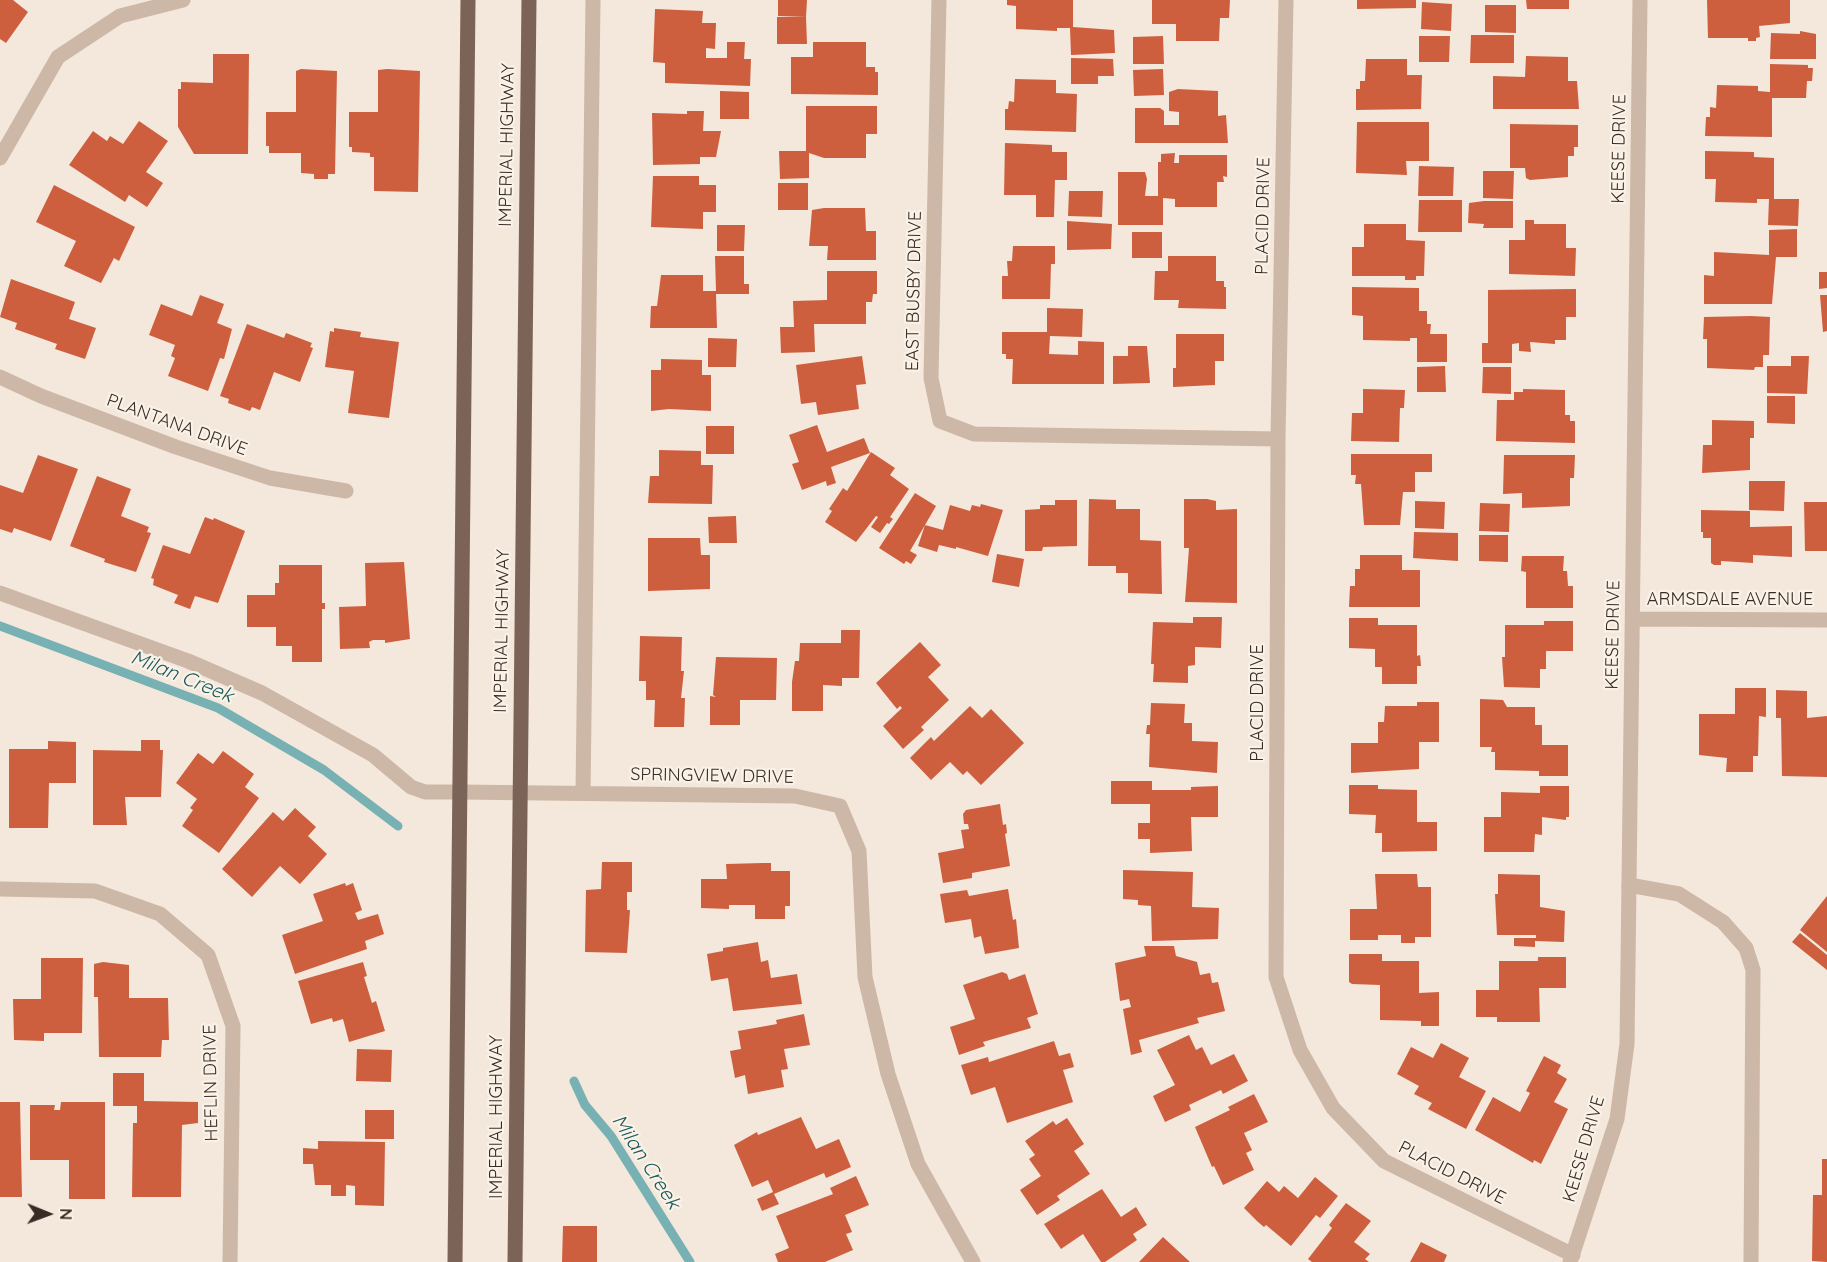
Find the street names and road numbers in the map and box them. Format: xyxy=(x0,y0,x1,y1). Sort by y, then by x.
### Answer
street label: IMPERIAL HIGHWAY xyxy=(495,63,519,227)
street label: KEESE DRIVE xyxy=(1607,94,1631,204)
street label: PLACID DRIVE xyxy=(1251,157,1275,275)
street label: EAST BUSBY DRIVE xyxy=(902,211,926,371)
street label: PLANTANA DRIVE xyxy=(104,390,250,460)
street label: IMPERIAL HIGHWAY xyxy=(490,549,514,713)
street label: KEESE DRIVE xyxy=(1601,580,1625,690)
street label: ARMSDALE AVENUE xyxy=(1647,589,1813,611)
street label: PLACID DRIVE xyxy=(1247,644,1269,762)
street label: SPRINGVIEW DRIVE xyxy=(630,764,794,788)
street label: HEFLIN DRIVE xyxy=(199,1024,223,1142)
street label: IMPERIAL HIGHWAY xyxy=(486,1035,508,1199)
street label: KEESE DRIVE xyxy=(1559,1093,1609,1205)
street label: PLACID DRIVE xyxy=(1395,1137,1509,1209)

